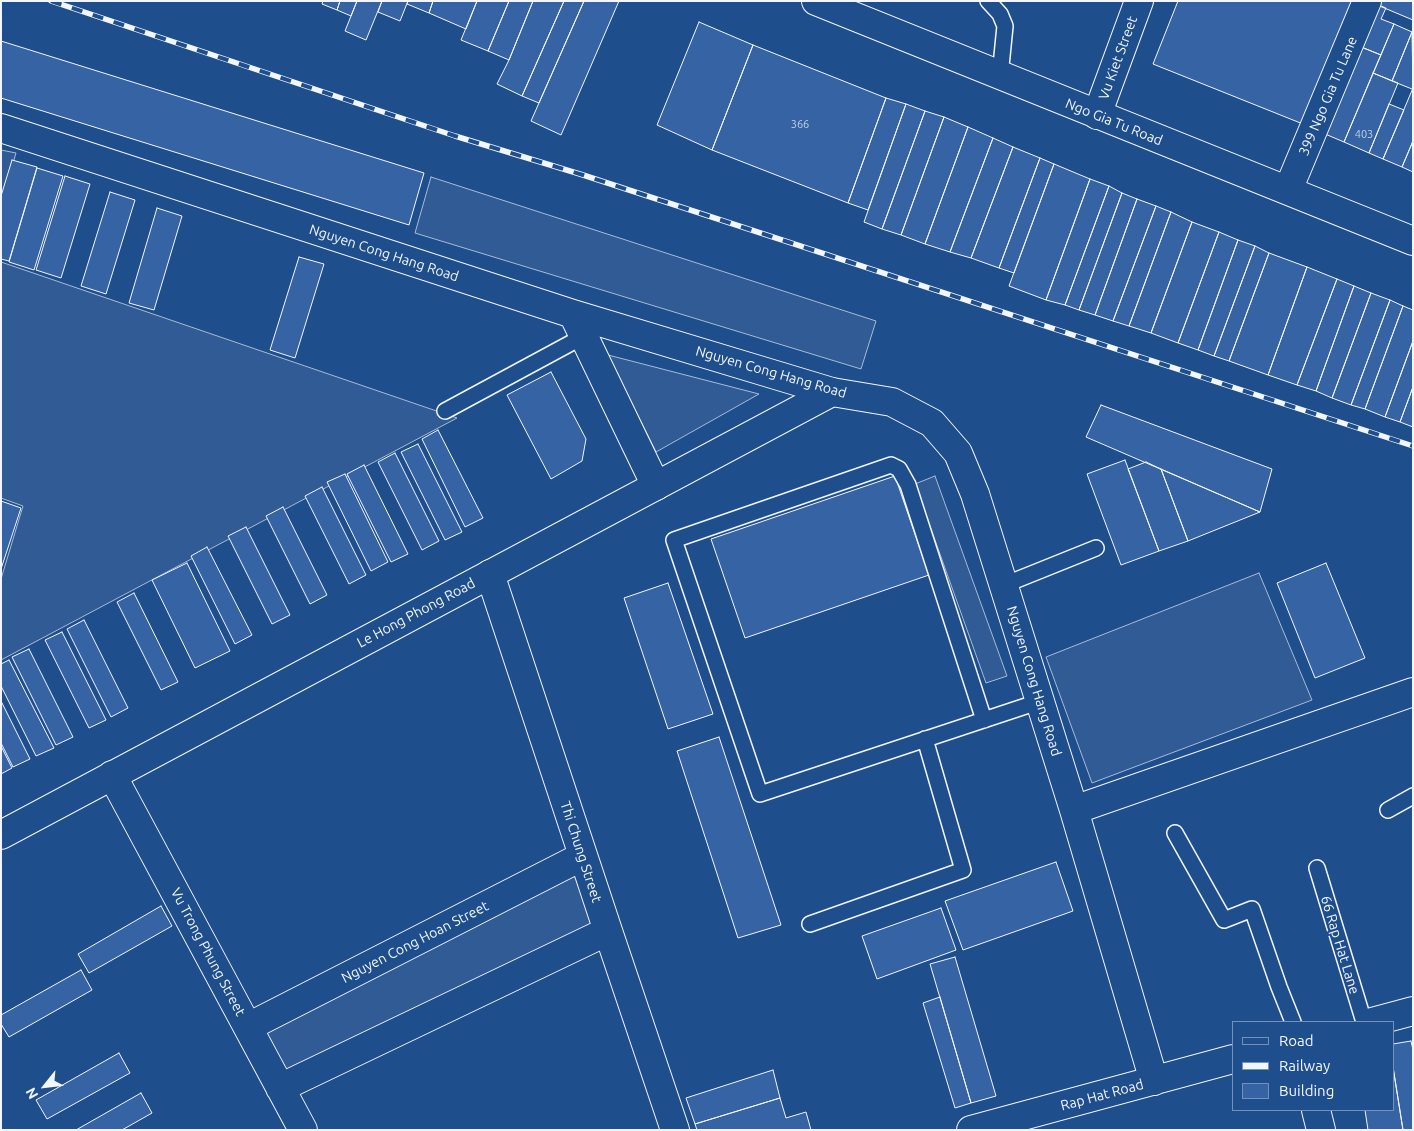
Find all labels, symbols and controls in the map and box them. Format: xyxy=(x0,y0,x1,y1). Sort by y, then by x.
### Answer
street label: Vu Kiet Street xyxy=(1095,14,1141,102)
street label: 399 Ngo Gia Tu Lane xyxy=(1295,34,1361,158)
street label: Ngo Gia Tu Road xyxy=(1063,95,1165,149)
house number: 366 xyxy=(791,117,809,131)
house number: 403 xyxy=(1355,127,1373,141)
street label: Nguyen Cong Hang Road xyxy=(307,221,461,285)
street label: Nguyen Cong Hang Road xyxy=(694,342,848,402)
street label: Le Hong Phong Road xyxy=(354,575,478,651)
street label: Nguyen Cong Hang Road xyxy=(1003,604,1065,758)
street label: Thi Chung Street xyxy=(557,799,605,905)
street label: Vu Trong Phung Street xyxy=(167,885,249,1019)
street label: 66 Rap Hat Lane xyxy=(1317,894,1363,996)
street label: Nguyen Cong Hoan Street xyxy=(339,897,491,987)
legend xyxy=(1232,1021,1394,1111)
text: Road xyxy=(1279,1032,1314,1049)
text: Railway xyxy=(1279,1057,1330,1074)
north arrow xyxy=(20,1061,70,1111)
street label: Rap Hat Road xyxy=(1059,1076,1145,1114)
text: Building xyxy=(1279,1082,1334,1099)
text: N xyxy=(22,1085,41,1102)

